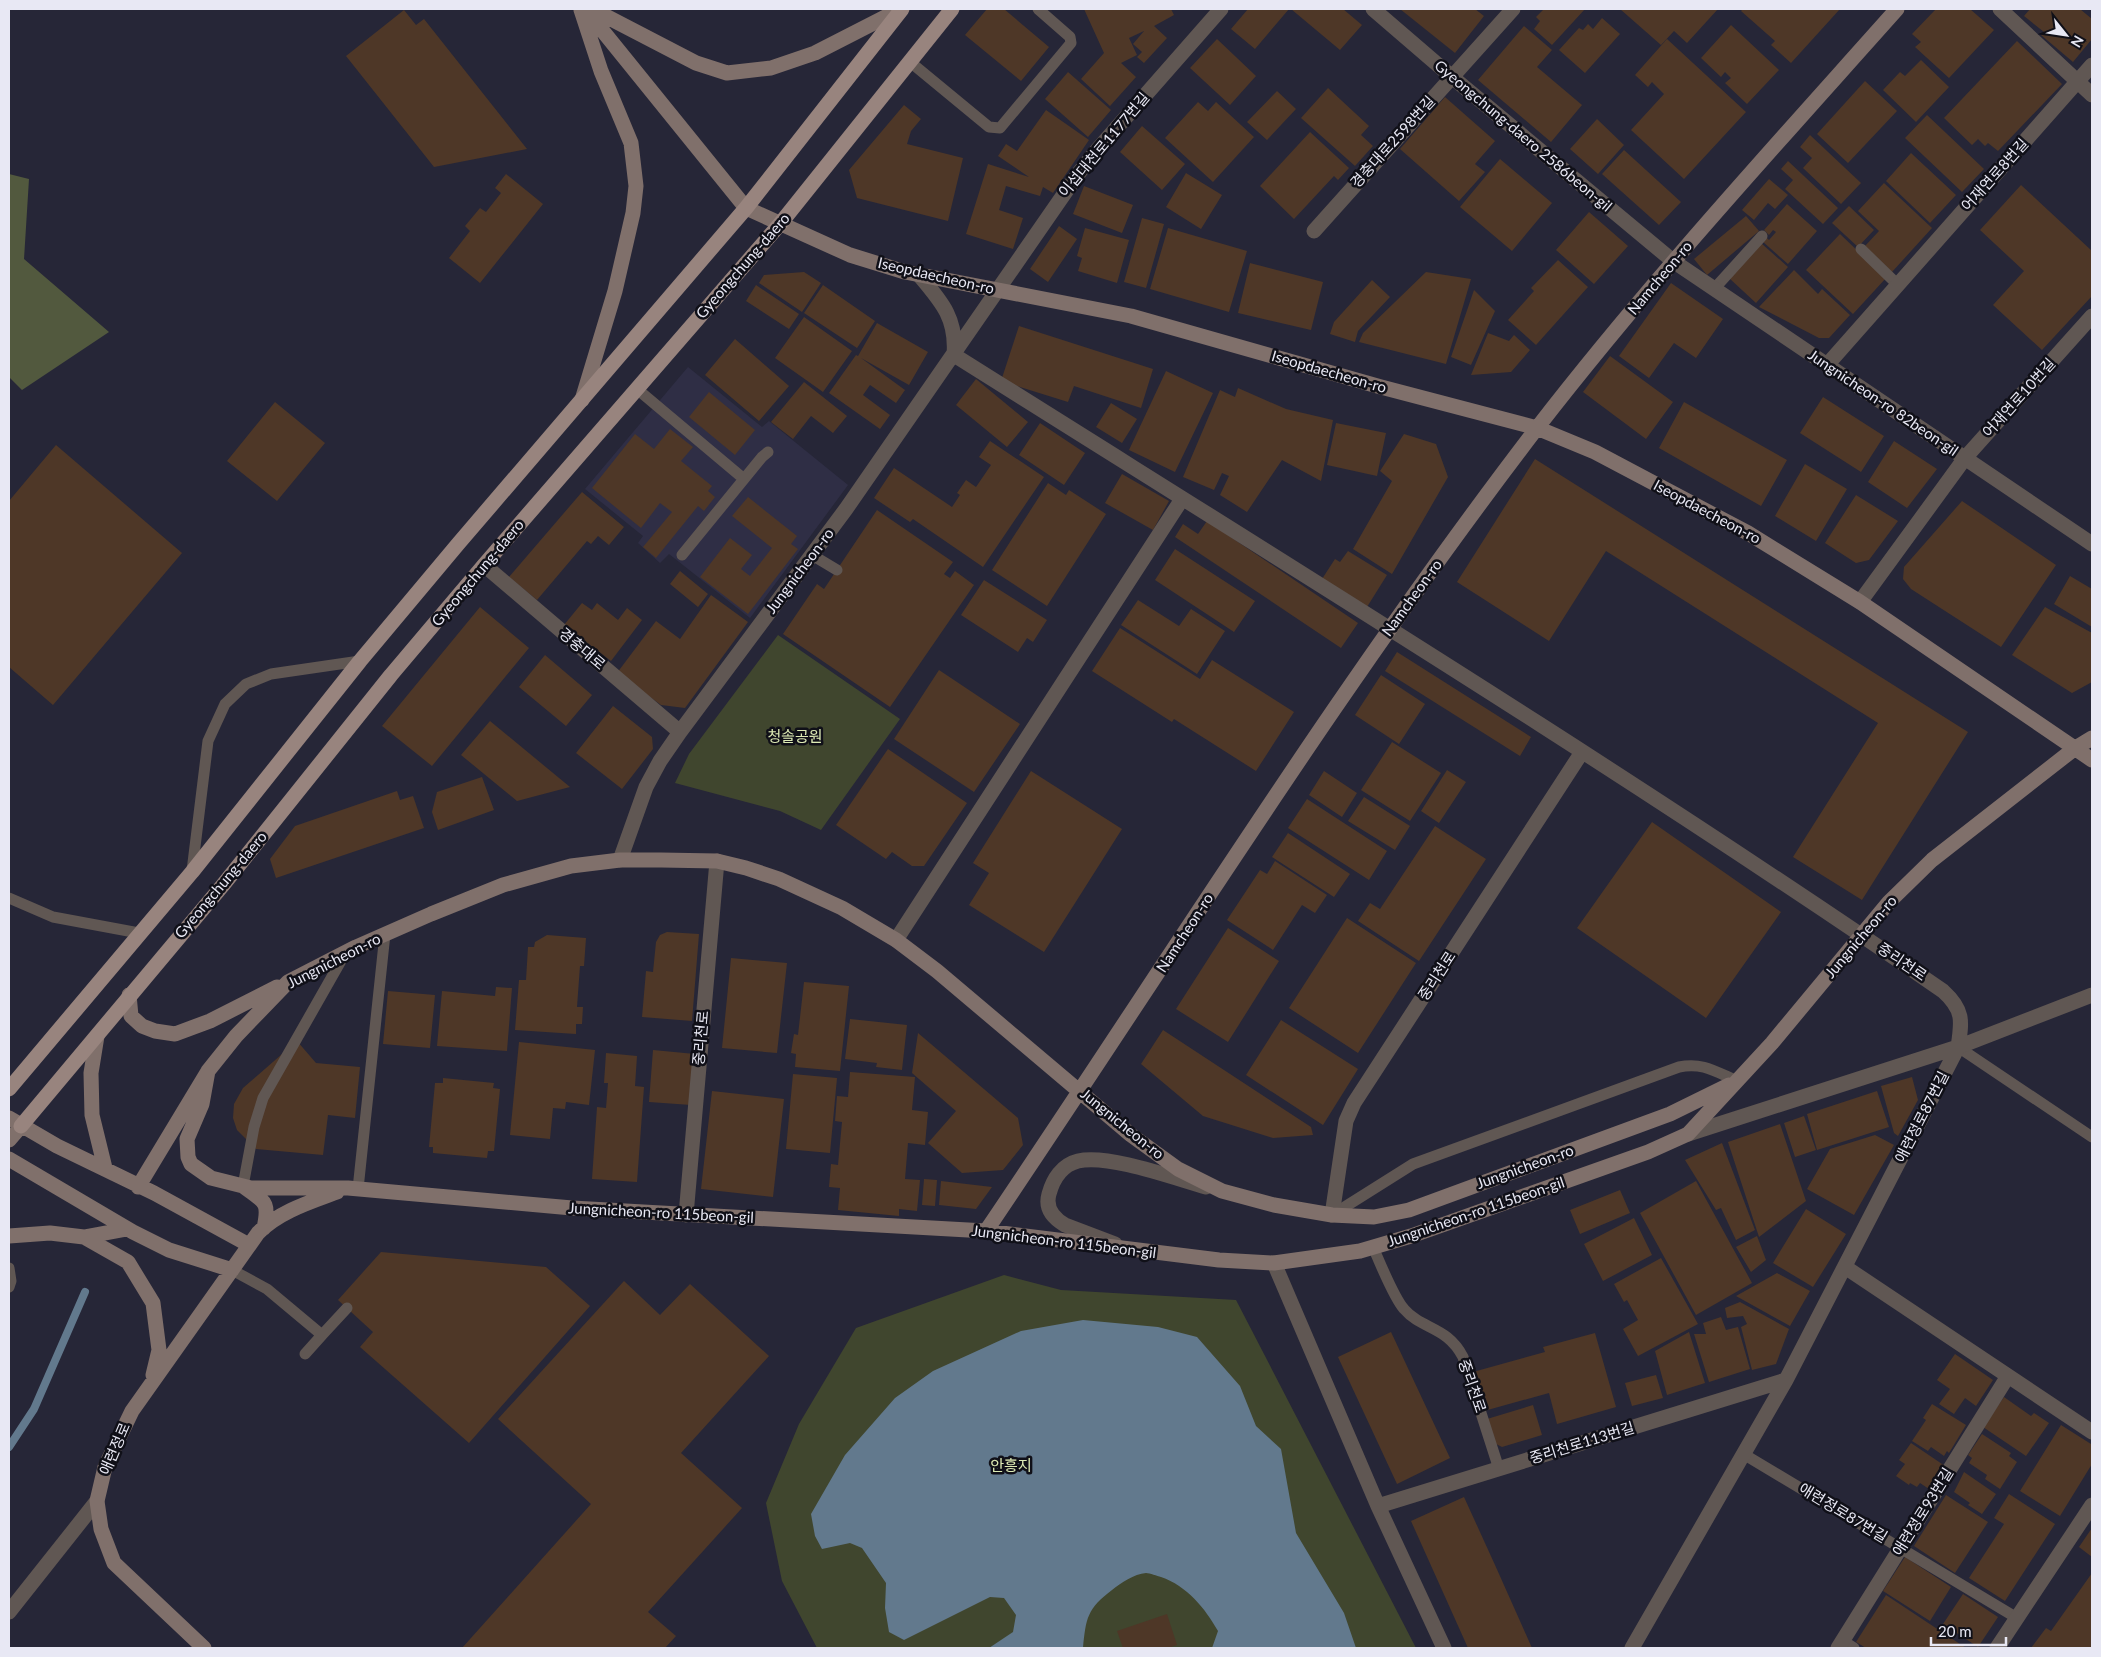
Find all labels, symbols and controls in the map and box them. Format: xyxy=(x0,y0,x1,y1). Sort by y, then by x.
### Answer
north arrow xyxy=(2041,10,2091,60)
text: N xyxy=(2068,33,2088,51)
street label: Gyeongchung-daero 2586beon-gil xyxy=(1431,56,1616,215)
street label: 이섭대천로1177번길 xyxy=(1054,88,1152,200)
street label: 경충대로2598번길 xyxy=(1346,92,1438,191)
street label: 어재연로8번길 xyxy=(1957,134,2032,214)
street label: Gyeongchung-daero xyxy=(692,209,793,322)
street label: Namcheon-ro xyxy=(1623,237,1695,318)
street label: Iseopdaecheon-ro xyxy=(876,253,996,297)
street label: Jungnicheon-ro 82beon-gil xyxy=(1805,345,1962,459)
street label: Iseopdaecheon-ro xyxy=(1270,346,1389,396)
street label: 어재연로10번길 xyxy=(1978,354,2058,441)
street label: Iseopdaecheon-ro xyxy=(1651,475,1764,547)
street label: Gyeongchung-daero xyxy=(427,515,527,629)
street label: Jungnicheon-ro xyxy=(761,524,837,617)
street label: Namcheon-ro xyxy=(1377,555,1445,639)
street label: 경충대로 xyxy=(556,624,610,673)
park label: 청솔공원 xyxy=(767,727,823,745)
street label: Gyeongchung-daero xyxy=(170,827,270,941)
street label: Namcheon-ro xyxy=(1152,890,1216,975)
street label: Jungnicheon-ro xyxy=(1820,891,1900,981)
street label: Jungnicheon-ro xyxy=(284,929,383,991)
street label: 중리천로 xyxy=(1875,938,1930,984)
street label: 중리천로 xyxy=(1414,947,1459,1004)
street label: 중리천로 xyxy=(689,1010,711,1066)
street label: 애련정로87번길 xyxy=(1890,1068,1952,1165)
street label: Jungnicheon-ro xyxy=(1077,1084,1168,1162)
street label: Jungnicheon-ro xyxy=(1474,1140,1576,1192)
street label: Jungnicheon-ro 115beon-gil xyxy=(1385,1172,1566,1250)
street label: Jungnicheon-ro 115beon-gil xyxy=(568,1198,754,1226)
street label: Jungnicheon-ro 115beon-gil xyxy=(971,1221,1157,1261)
street label: 중리천로 xyxy=(1455,1357,1490,1415)
street label: 중리천로113번길 xyxy=(1527,1418,1636,1467)
street label: 애련정로 xyxy=(95,1420,133,1478)
park label: 안흥지 xyxy=(990,1456,1032,1474)
street label: 애련정로93번길 xyxy=(1888,1464,1956,1559)
street label: 애련정로87번길 xyxy=(1796,1479,1891,1546)
scale bar xyxy=(1931,1614,2006,1646)
text: 20 m xyxy=(1938,1622,1972,1640)

